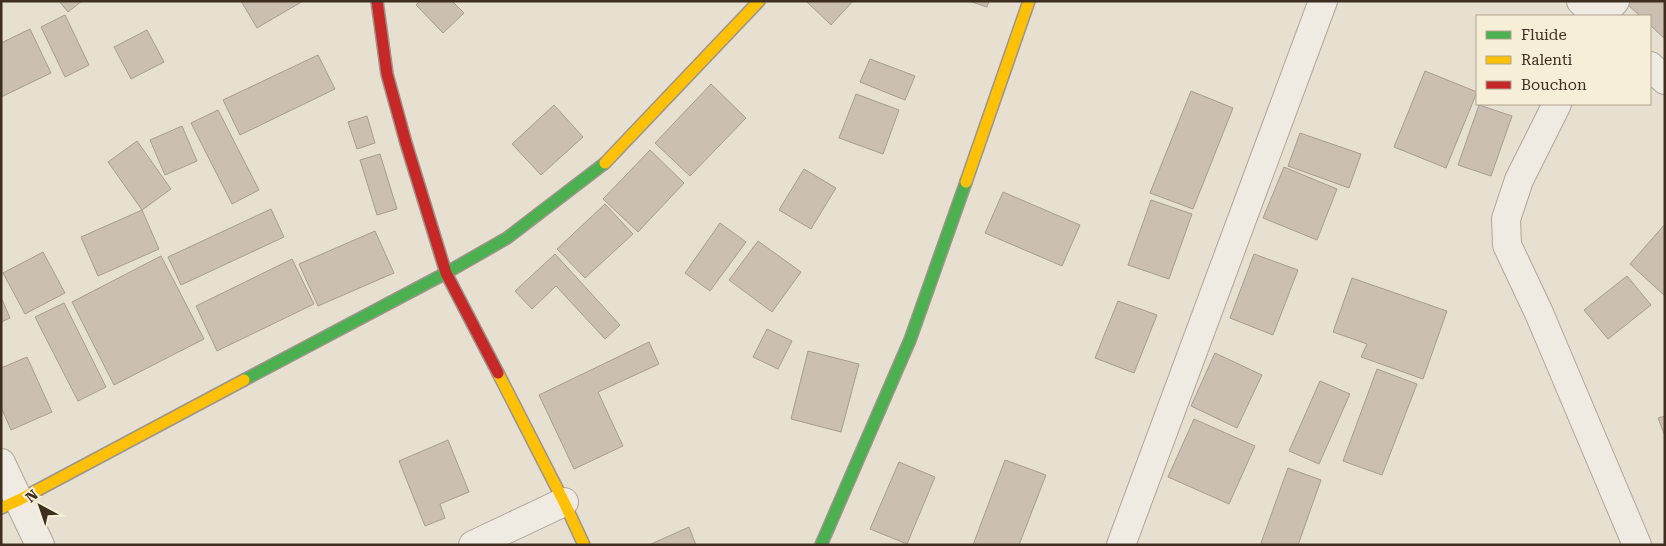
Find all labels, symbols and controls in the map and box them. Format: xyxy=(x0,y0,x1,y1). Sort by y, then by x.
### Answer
legend xyxy=(1476,15,1651,105)
text: Fluide xyxy=(1521,26,1567,44)
text: Ralenti xyxy=(1521,51,1573,69)
text: Bouchon xyxy=(1521,76,1587,94)
north arrow xyxy=(15,481,65,531)
text: N xyxy=(22,486,41,506)

